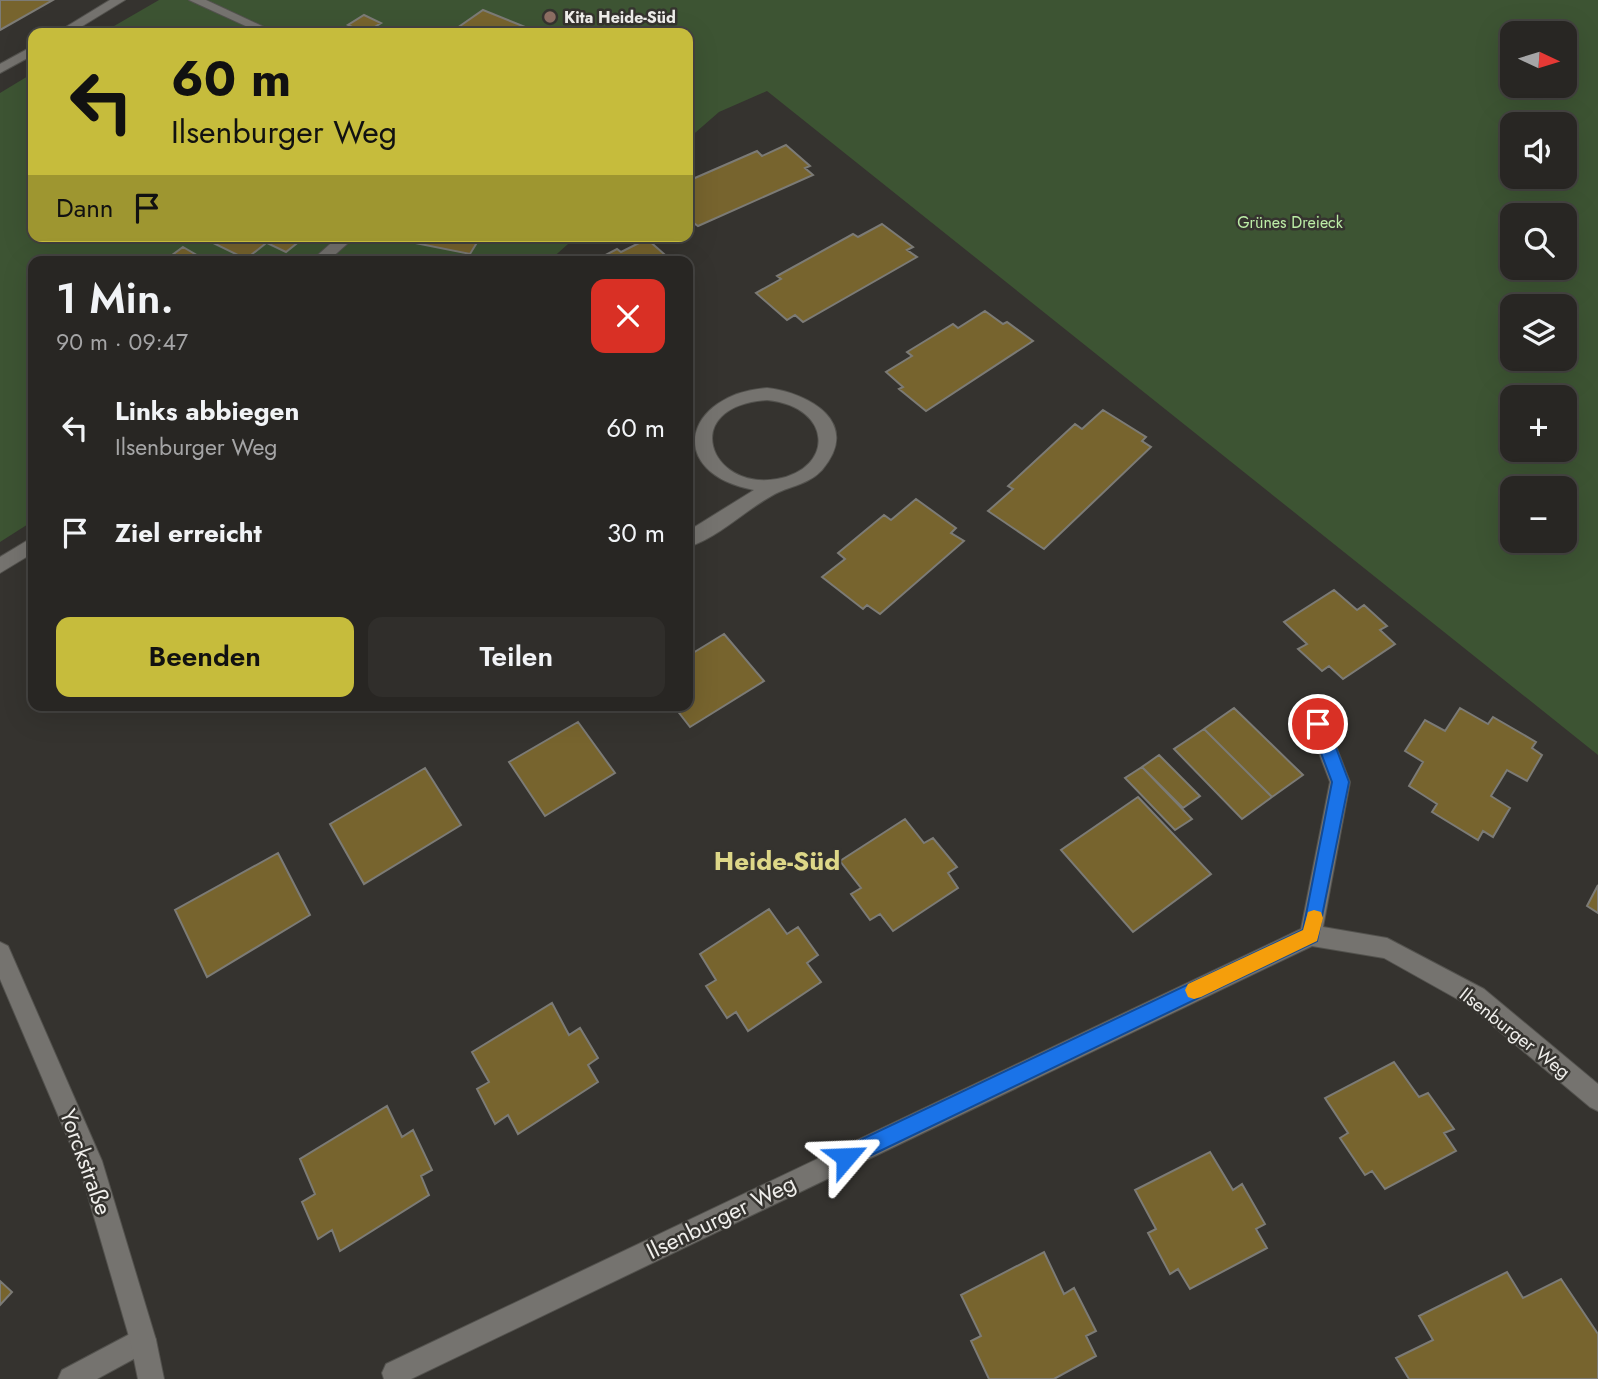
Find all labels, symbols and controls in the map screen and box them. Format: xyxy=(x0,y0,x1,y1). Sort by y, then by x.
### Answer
place label: Kita Heide-Süd xyxy=(564,6,676,29)
marker: Kita Heide-Süd xyxy=(542,9,558,25)
north arrow xyxy=(1500,21,1577,98)
map controls xyxy=(1500,21,1577,553)
text: 60 m xyxy=(171,44,291,114)
icon: left xyxy=(56,56,147,147)
text: Ilsenburger Weg xyxy=(171,109,397,155)
button: sound xyxy=(1500,112,1577,189)
text: Dann xyxy=(56,189,114,227)
icon: arrive xyxy=(128,189,166,227)
button: search xyxy=(1500,203,1577,280)
park label: Grünes Dreieck xyxy=(1237,211,1344,234)
text: 1 Min. xyxy=(56,268,174,329)
button: close xyxy=(591,279,665,353)
button: layers xyxy=(1500,294,1577,371)
text: 90 m · 09:47 xyxy=(56,325,188,359)
button: + xyxy=(1500,385,1577,462)
text: Links abbiegen xyxy=(115,392,299,430)
icon: left xyxy=(56,409,94,447)
text: 60 m xyxy=(606,409,665,447)
text: Ilsenburger Weg xyxy=(115,430,277,464)
button: − xyxy=(1500,476,1577,553)
icon: arrive xyxy=(56,514,94,552)
text: Ziel erreicht xyxy=(115,514,262,552)
text: 30 m xyxy=(607,514,665,552)
button: Beenden xyxy=(56,617,354,697)
button: Teilen xyxy=(368,617,665,697)
pin xyxy=(1288,694,1348,754)
icon: arrive xyxy=(1299,705,1337,743)
district label: Heide-Süd xyxy=(714,842,840,880)
street label: Ilsenburger Weg xyxy=(1454,981,1576,1085)
street label: Yorckstraße xyxy=(51,1104,121,1220)
position arrow xyxy=(809,1120,883,1194)
street label: Ilsenburger Weg xyxy=(641,1166,801,1268)

